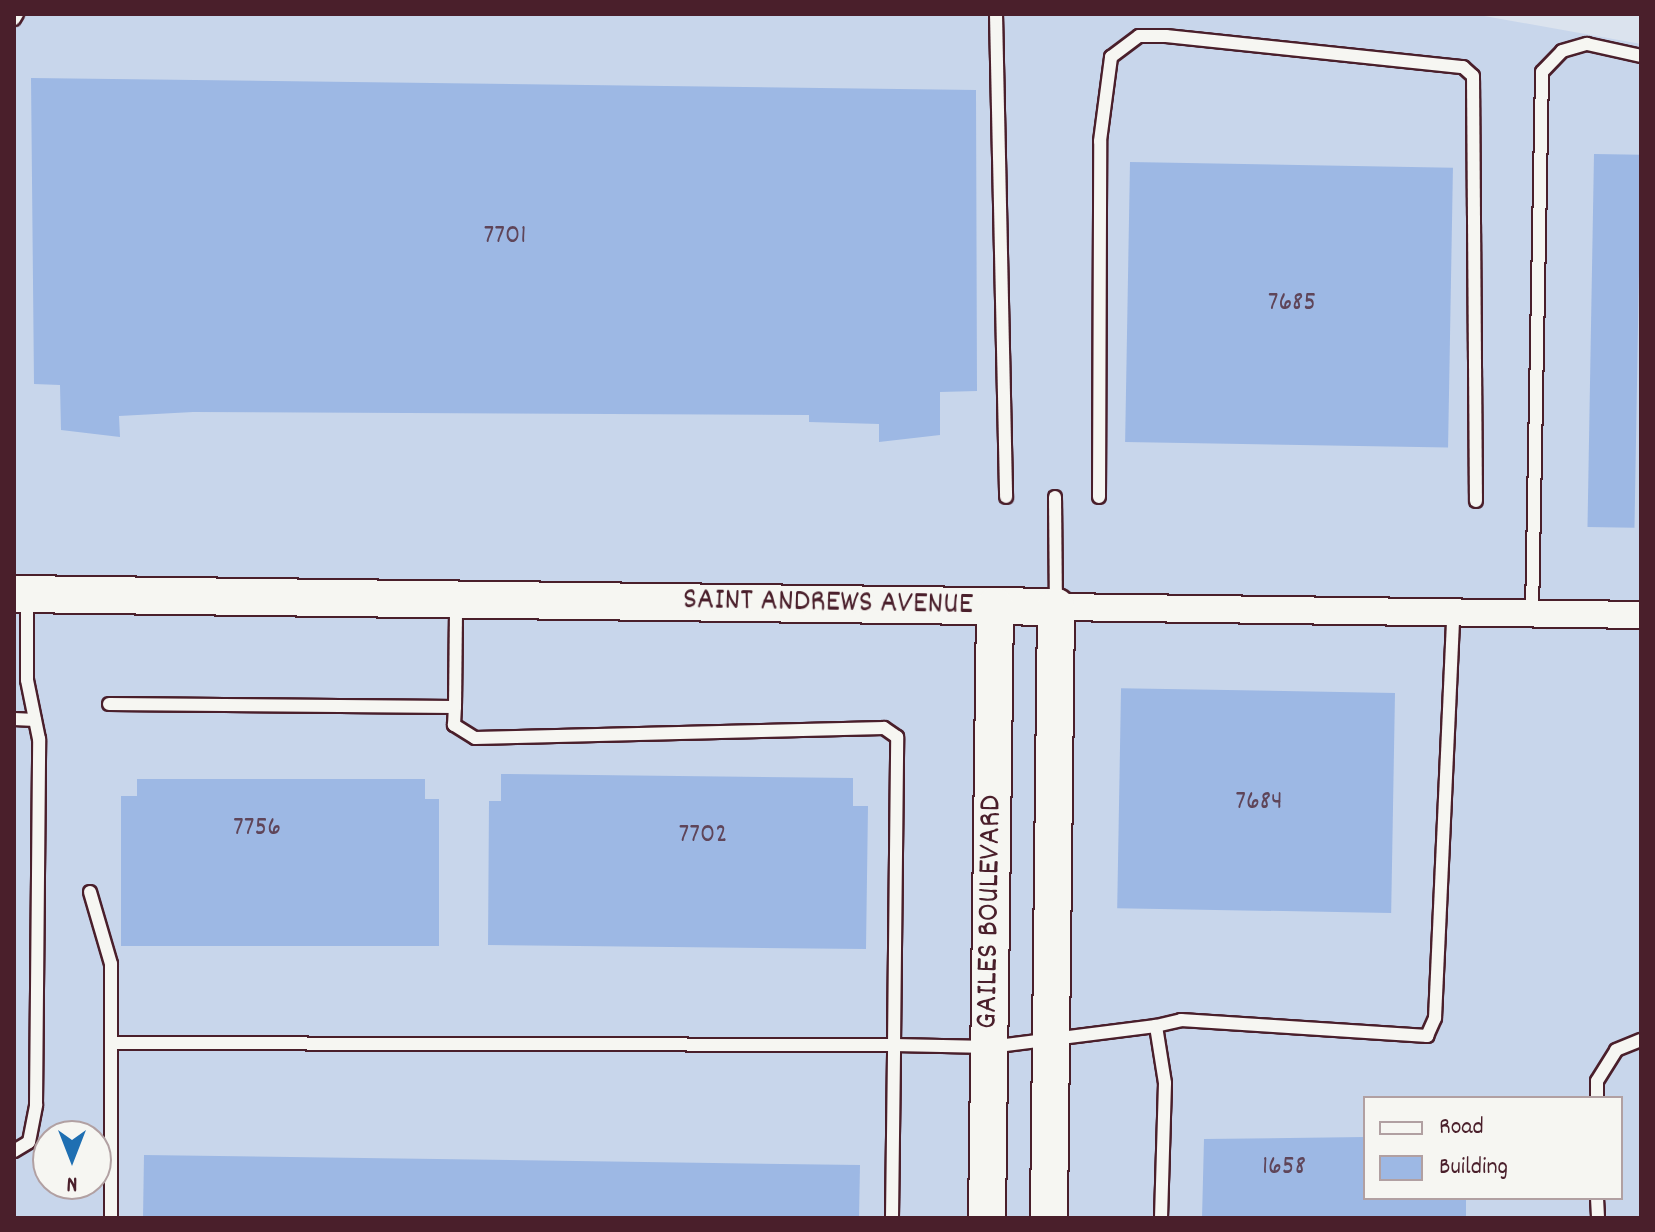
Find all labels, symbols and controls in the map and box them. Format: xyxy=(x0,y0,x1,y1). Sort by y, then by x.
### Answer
house number: 7701 xyxy=(484,220,526,254)
house number: 7685 xyxy=(1268,287,1316,321)
street label: SAINT ANDREWS AVENUE xyxy=(683,582,973,626)
house number: 7684 xyxy=(1235,786,1283,820)
street label: GAILES BOULEVARD xyxy=(970,795,1012,1029)
house number: 7756 xyxy=(233,812,281,846)
house number: 7702 xyxy=(679,819,727,853)
legend xyxy=(1363,1096,1623,1200)
text: Road xyxy=(1439,1111,1484,1145)
north arrow xyxy=(32,1120,112,1200)
house number: 1658 xyxy=(1262,1151,1306,1185)
text: Building xyxy=(1439,1151,1508,1185)
text: N xyxy=(67,1167,77,1198)

